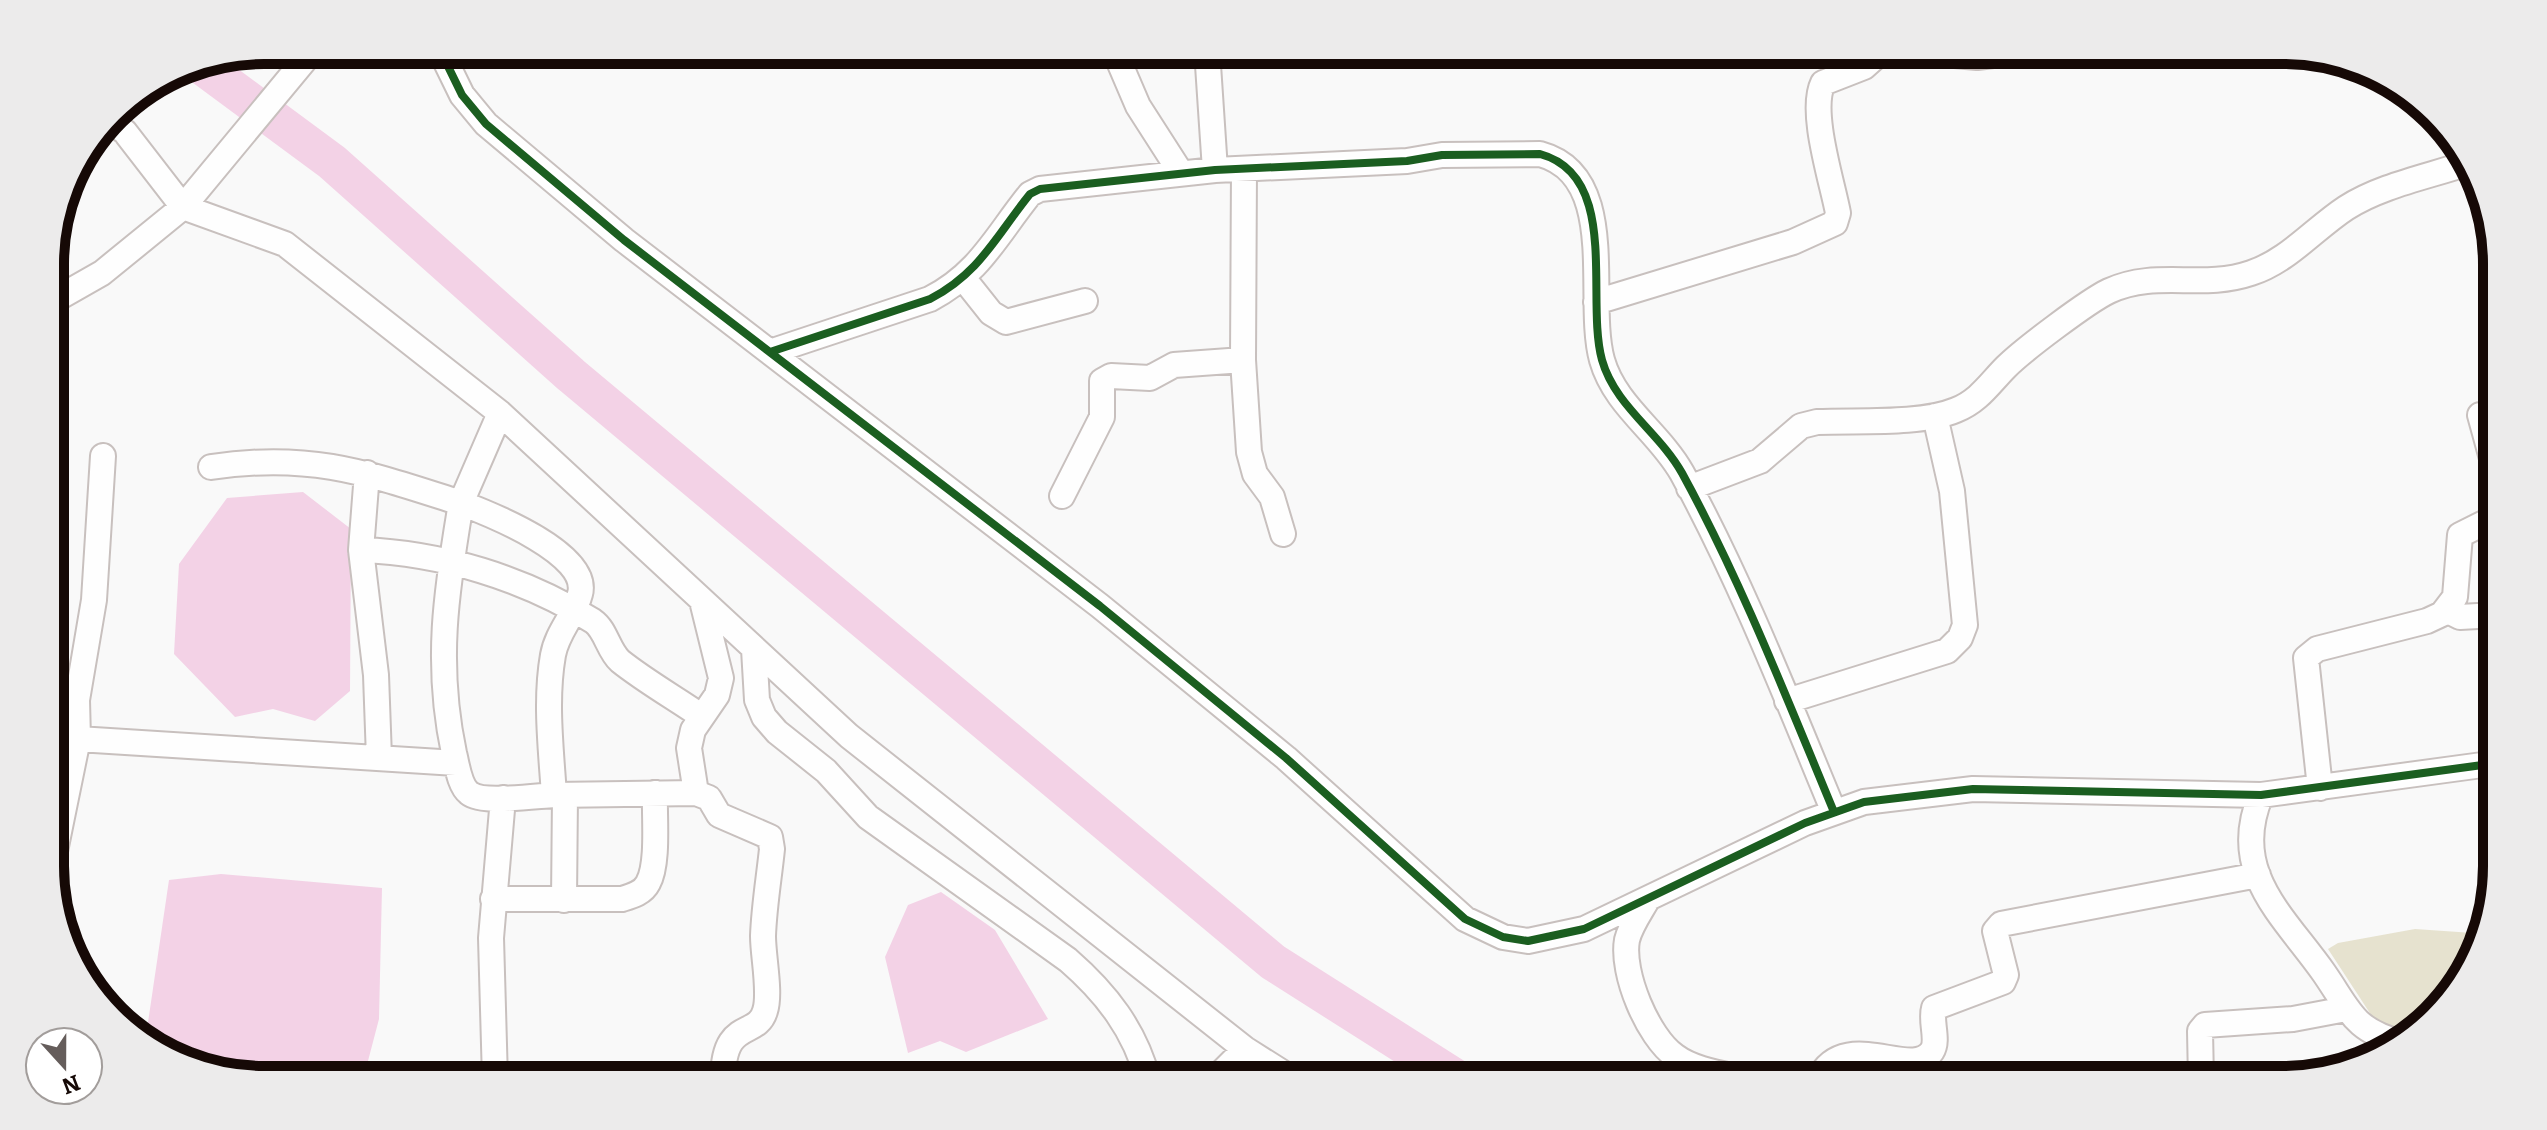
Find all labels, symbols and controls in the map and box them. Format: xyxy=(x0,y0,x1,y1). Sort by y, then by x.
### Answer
north arrow xyxy=(24,1026,104,1106)
text: N xyxy=(58,1069,84,1100)

